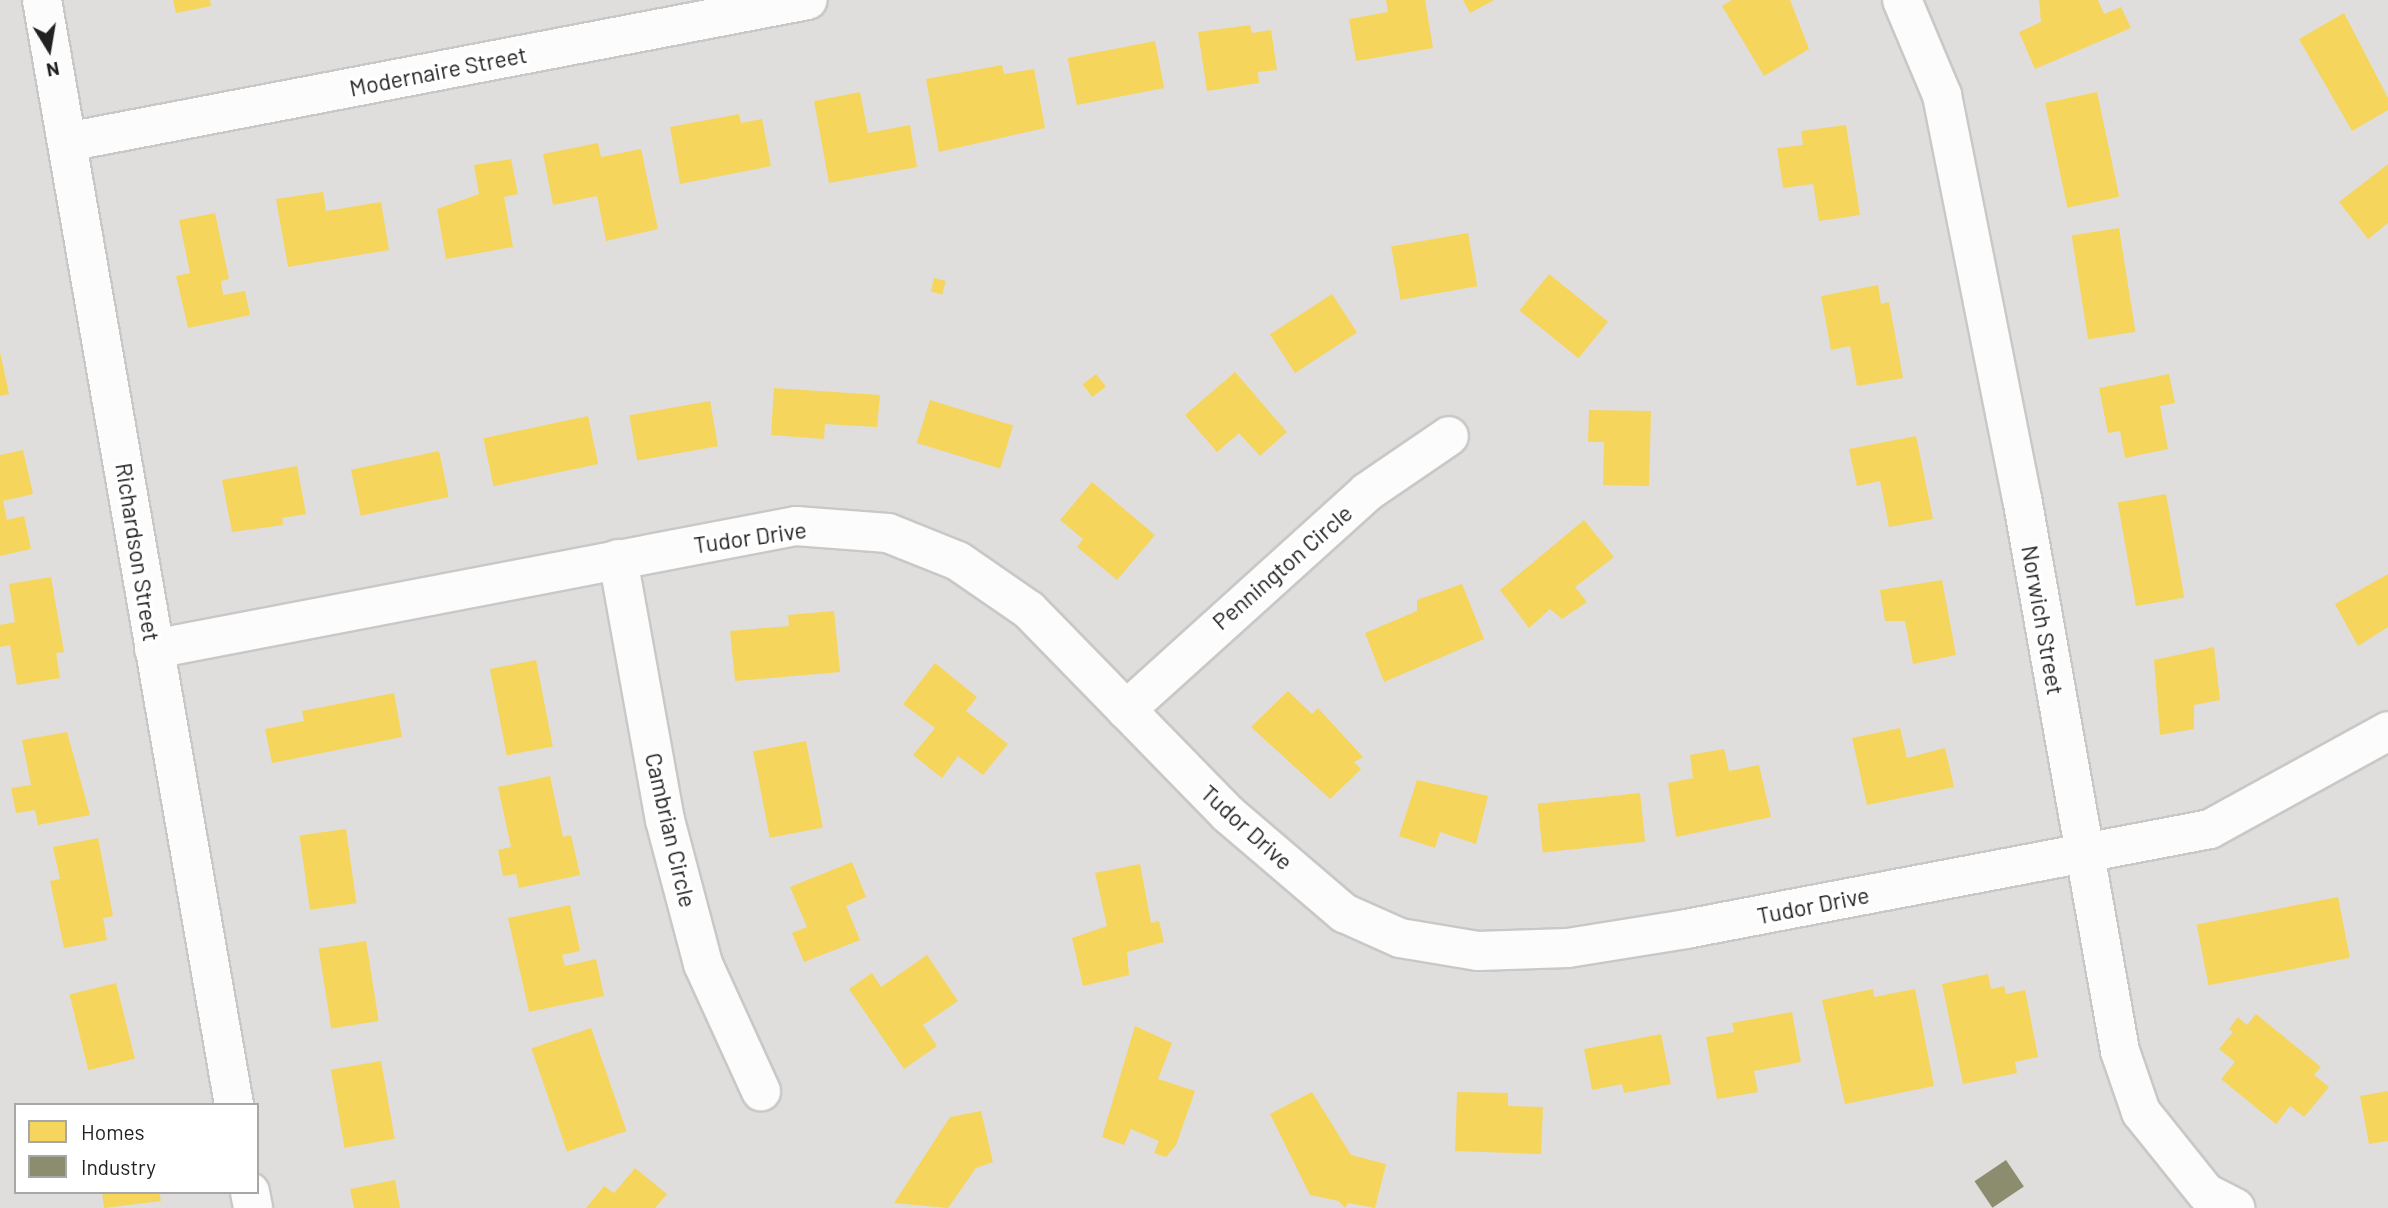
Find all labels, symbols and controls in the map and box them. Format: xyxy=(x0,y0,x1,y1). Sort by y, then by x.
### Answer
north arrow xyxy=(14,14,84,84)
street label: Modernaire Street xyxy=(347,40,529,102)
text: N xyxy=(45,58,62,83)
street label: Richardson Street xyxy=(110,461,166,643)
street label: Pennington Circle xyxy=(1207,499,1357,635)
street label: Tudor Drive xyxy=(692,515,808,559)
street label: Norwich Street xyxy=(2016,543,2070,697)
street label: Cambrian Circle xyxy=(640,750,702,910)
street label: Tudor Drive xyxy=(1196,779,1298,875)
street label: Tudor Drive xyxy=(1755,881,1871,929)
legend xyxy=(14,1103,259,1194)
text: Homes xyxy=(81,1119,145,1144)
text: Industry xyxy=(81,1154,156,1179)

